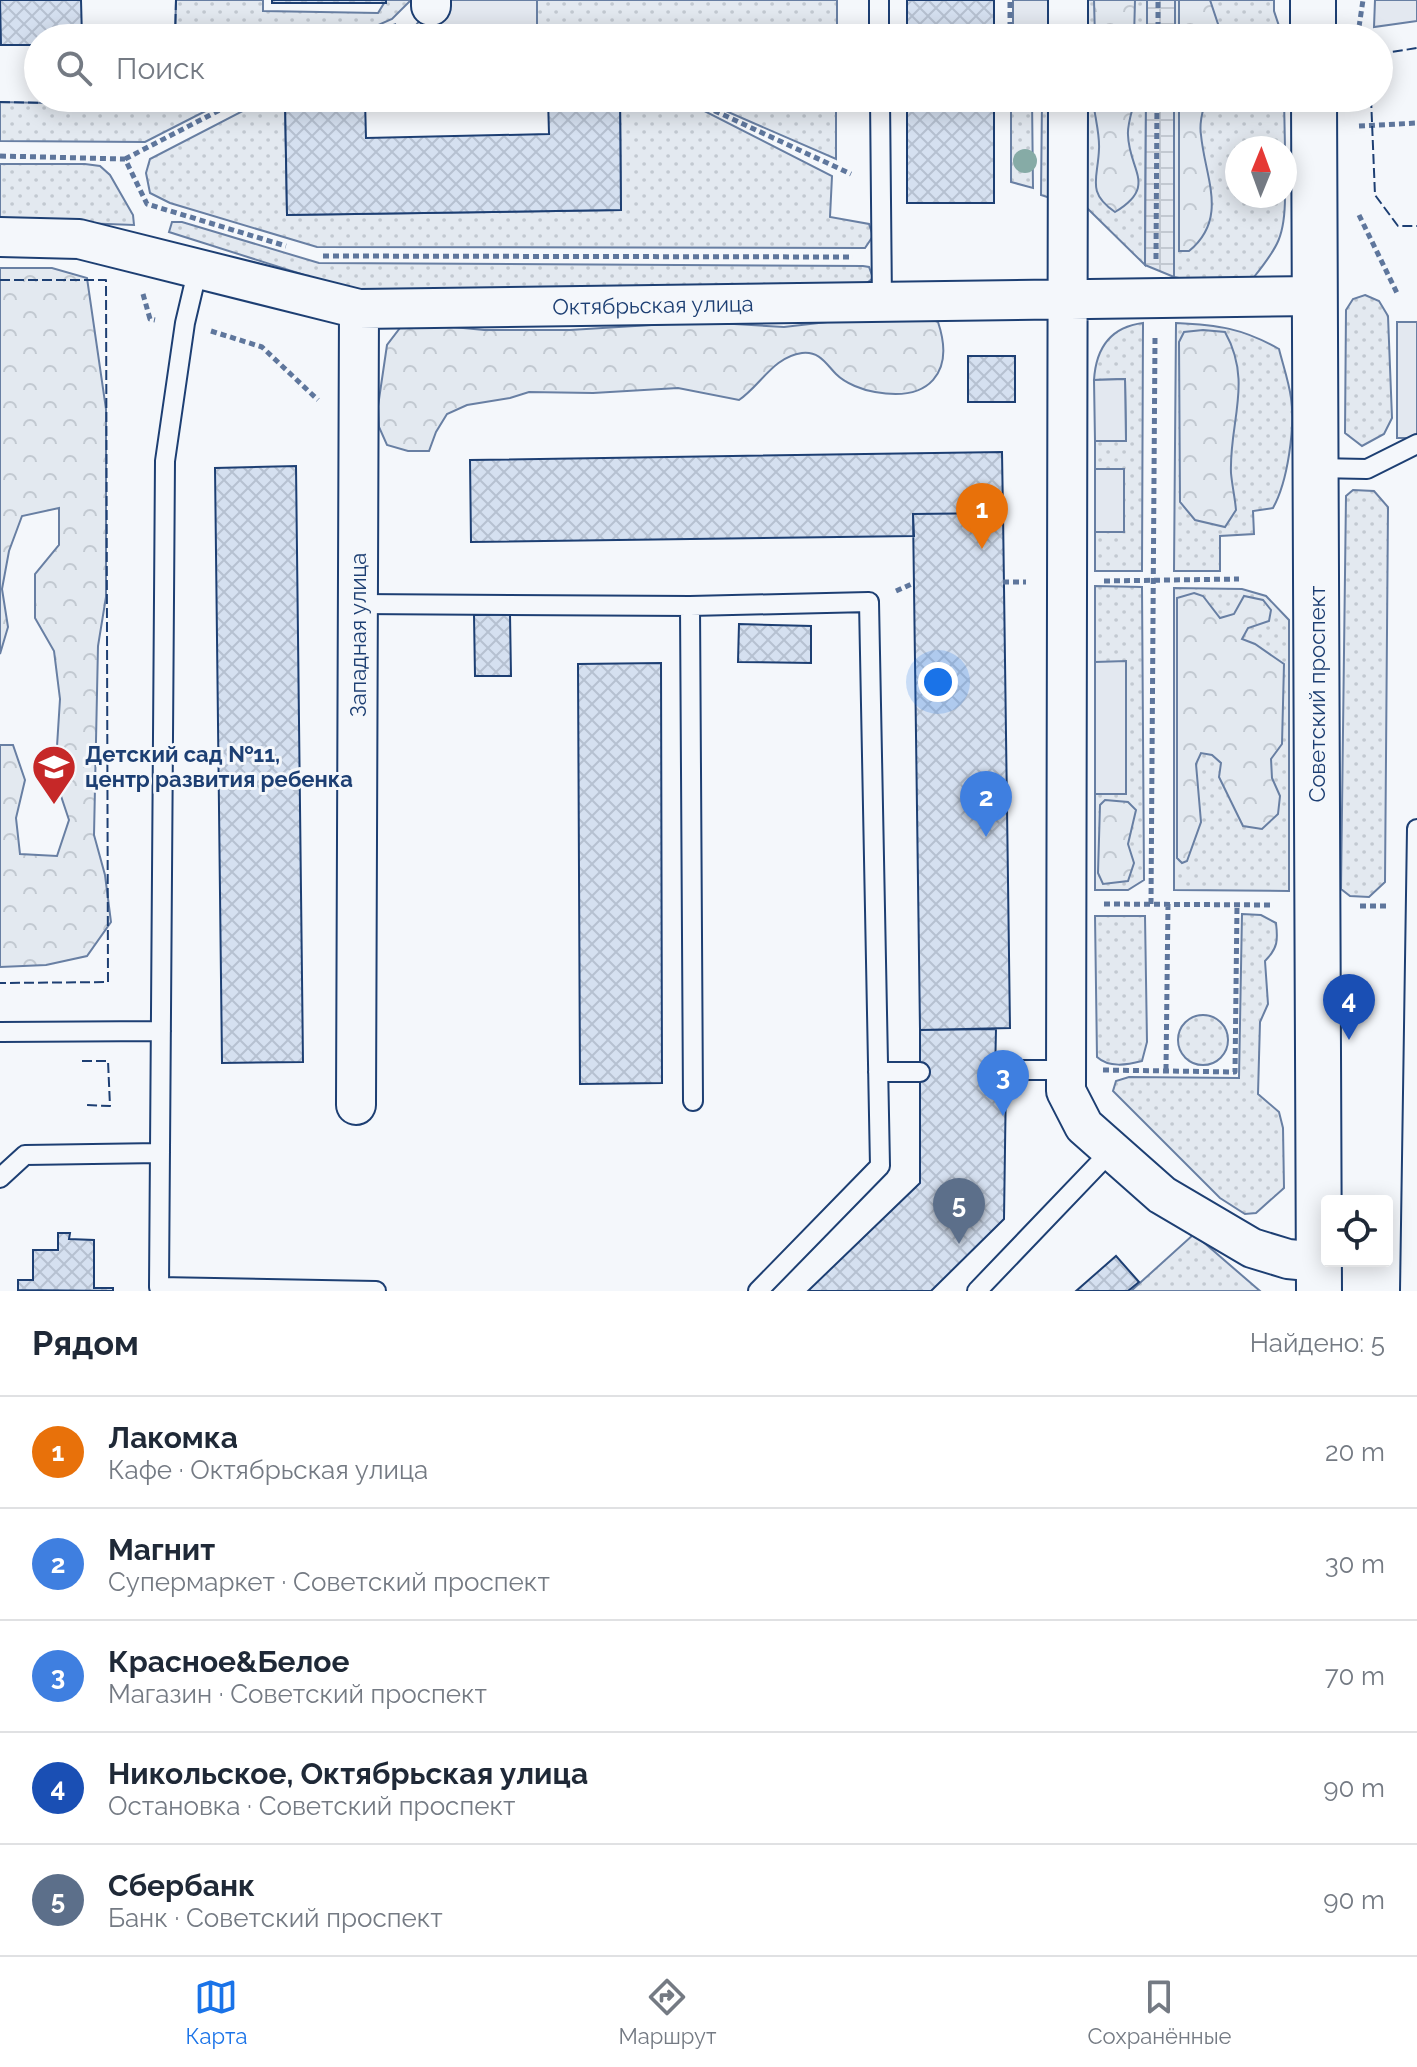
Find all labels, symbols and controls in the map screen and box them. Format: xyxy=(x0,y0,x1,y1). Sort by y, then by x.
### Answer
search box xyxy=(24,24,1393,112)
icon: search xyxy=(52,46,96,90)
text: Поиск xyxy=(116,51,205,86)
north arrow xyxy=(1225,136,1297,208)
street label: Октябрьская улица xyxy=(552,290,754,320)
pin: 1 xyxy=(956,483,1008,549)
street label: Западная улица xyxy=(345,553,371,717)
street label: Советский проспект xyxy=(1304,585,1330,803)
your location xyxy=(918,662,958,702)
place label: Детский сад №11, центр развития ребенка xyxy=(85,741,353,792)
school or university icon: Детский сад №11, центр развития ребенка xyxy=(30,743,78,806)
pin: 2 xyxy=(960,771,1012,837)
pin: 4 xyxy=(1323,974,1375,1040)
pin: 3 xyxy=(977,1050,1029,1116)
pin: 5 xyxy=(933,1178,985,1244)
map controls xyxy=(1321,1195,1393,1267)
button: locate xyxy=(1321,1195,1393,1267)
text: Рядом xyxy=(32,1323,139,1363)
text: Найдено: 5 xyxy=(1250,1328,1385,1358)
text: Лакомка xyxy=(108,1420,238,1455)
text: 1 xyxy=(52,1437,64,1467)
text: 20 m xyxy=(1325,1437,1385,1467)
text: Кафе · Октябрьская улица xyxy=(108,1455,428,1485)
text: Магнит xyxy=(108,1532,215,1567)
text: 2 xyxy=(51,1549,65,1579)
text: 30 m xyxy=(1325,1549,1385,1579)
text: Супермаркет · Советский проспект xyxy=(108,1567,550,1597)
text: Красное&Белое xyxy=(108,1644,349,1679)
text: 3 xyxy=(51,1661,65,1691)
text: 70 m xyxy=(1325,1661,1385,1691)
text: Магазин · Советский проспект xyxy=(108,1679,487,1709)
text: Никольское, Октябрьская улица xyxy=(108,1756,588,1791)
text: 4 xyxy=(51,1773,65,1803)
text: 90 m xyxy=(1323,1773,1385,1803)
text: Остановка · Советский проспект xyxy=(108,1791,515,1821)
text: Сбербанк xyxy=(108,1868,255,1903)
text: 5 xyxy=(51,1885,65,1915)
text: 90 m xyxy=(1323,1885,1385,1915)
text: Банк · Советский проспект xyxy=(108,1903,443,1933)
tab: Карта xyxy=(186,1975,247,2049)
tab: Маршрут xyxy=(618,1975,716,2049)
tab: Сохранённые xyxy=(1087,1975,1231,2049)

